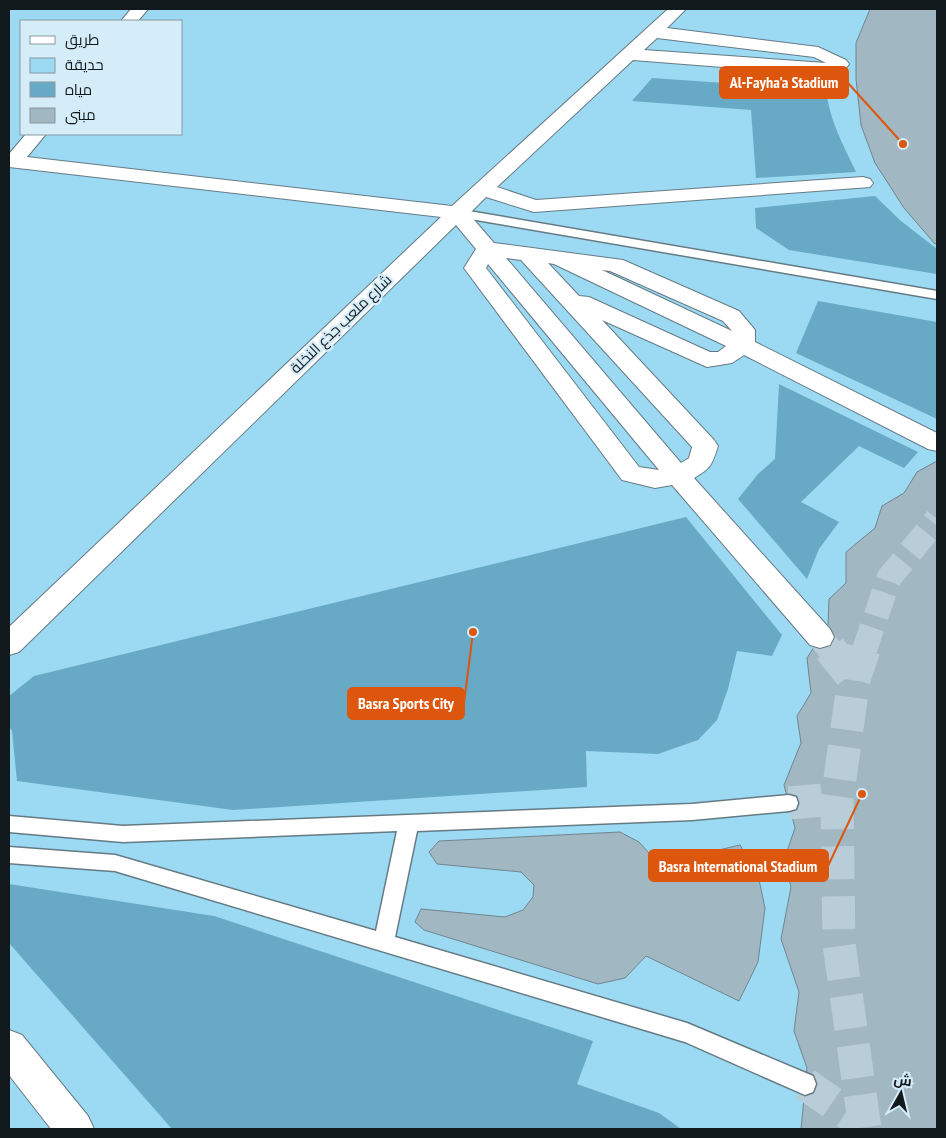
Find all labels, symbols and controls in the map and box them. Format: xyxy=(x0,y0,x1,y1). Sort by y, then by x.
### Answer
legend xyxy=(20,20,182,135)
text: طريق xyxy=(65,30,99,50)
text: حديقة xyxy=(65,55,104,74)
callout: Al-Fayha'a Stadium xyxy=(720,67,848,98)
text: Al-Fayha'a Stadium xyxy=(729,72,838,92)
text: مياه xyxy=(65,80,92,99)
text: مبنى xyxy=(65,105,96,125)
street label: شارع ملعب جذع النخلة xyxy=(286,270,397,379)
callout: Basra Sports City xyxy=(348,688,464,719)
text: Basra Sports City xyxy=(358,693,455,713)
callout: Basra International Stadium xyxy=(649,850,828,881)
text: Basra International Stadium xyxy=(659,856,817,876)
north arrow xyxy=(876,1068,926,1118)
text: ش xyxy=(893,1070,913,1090)

